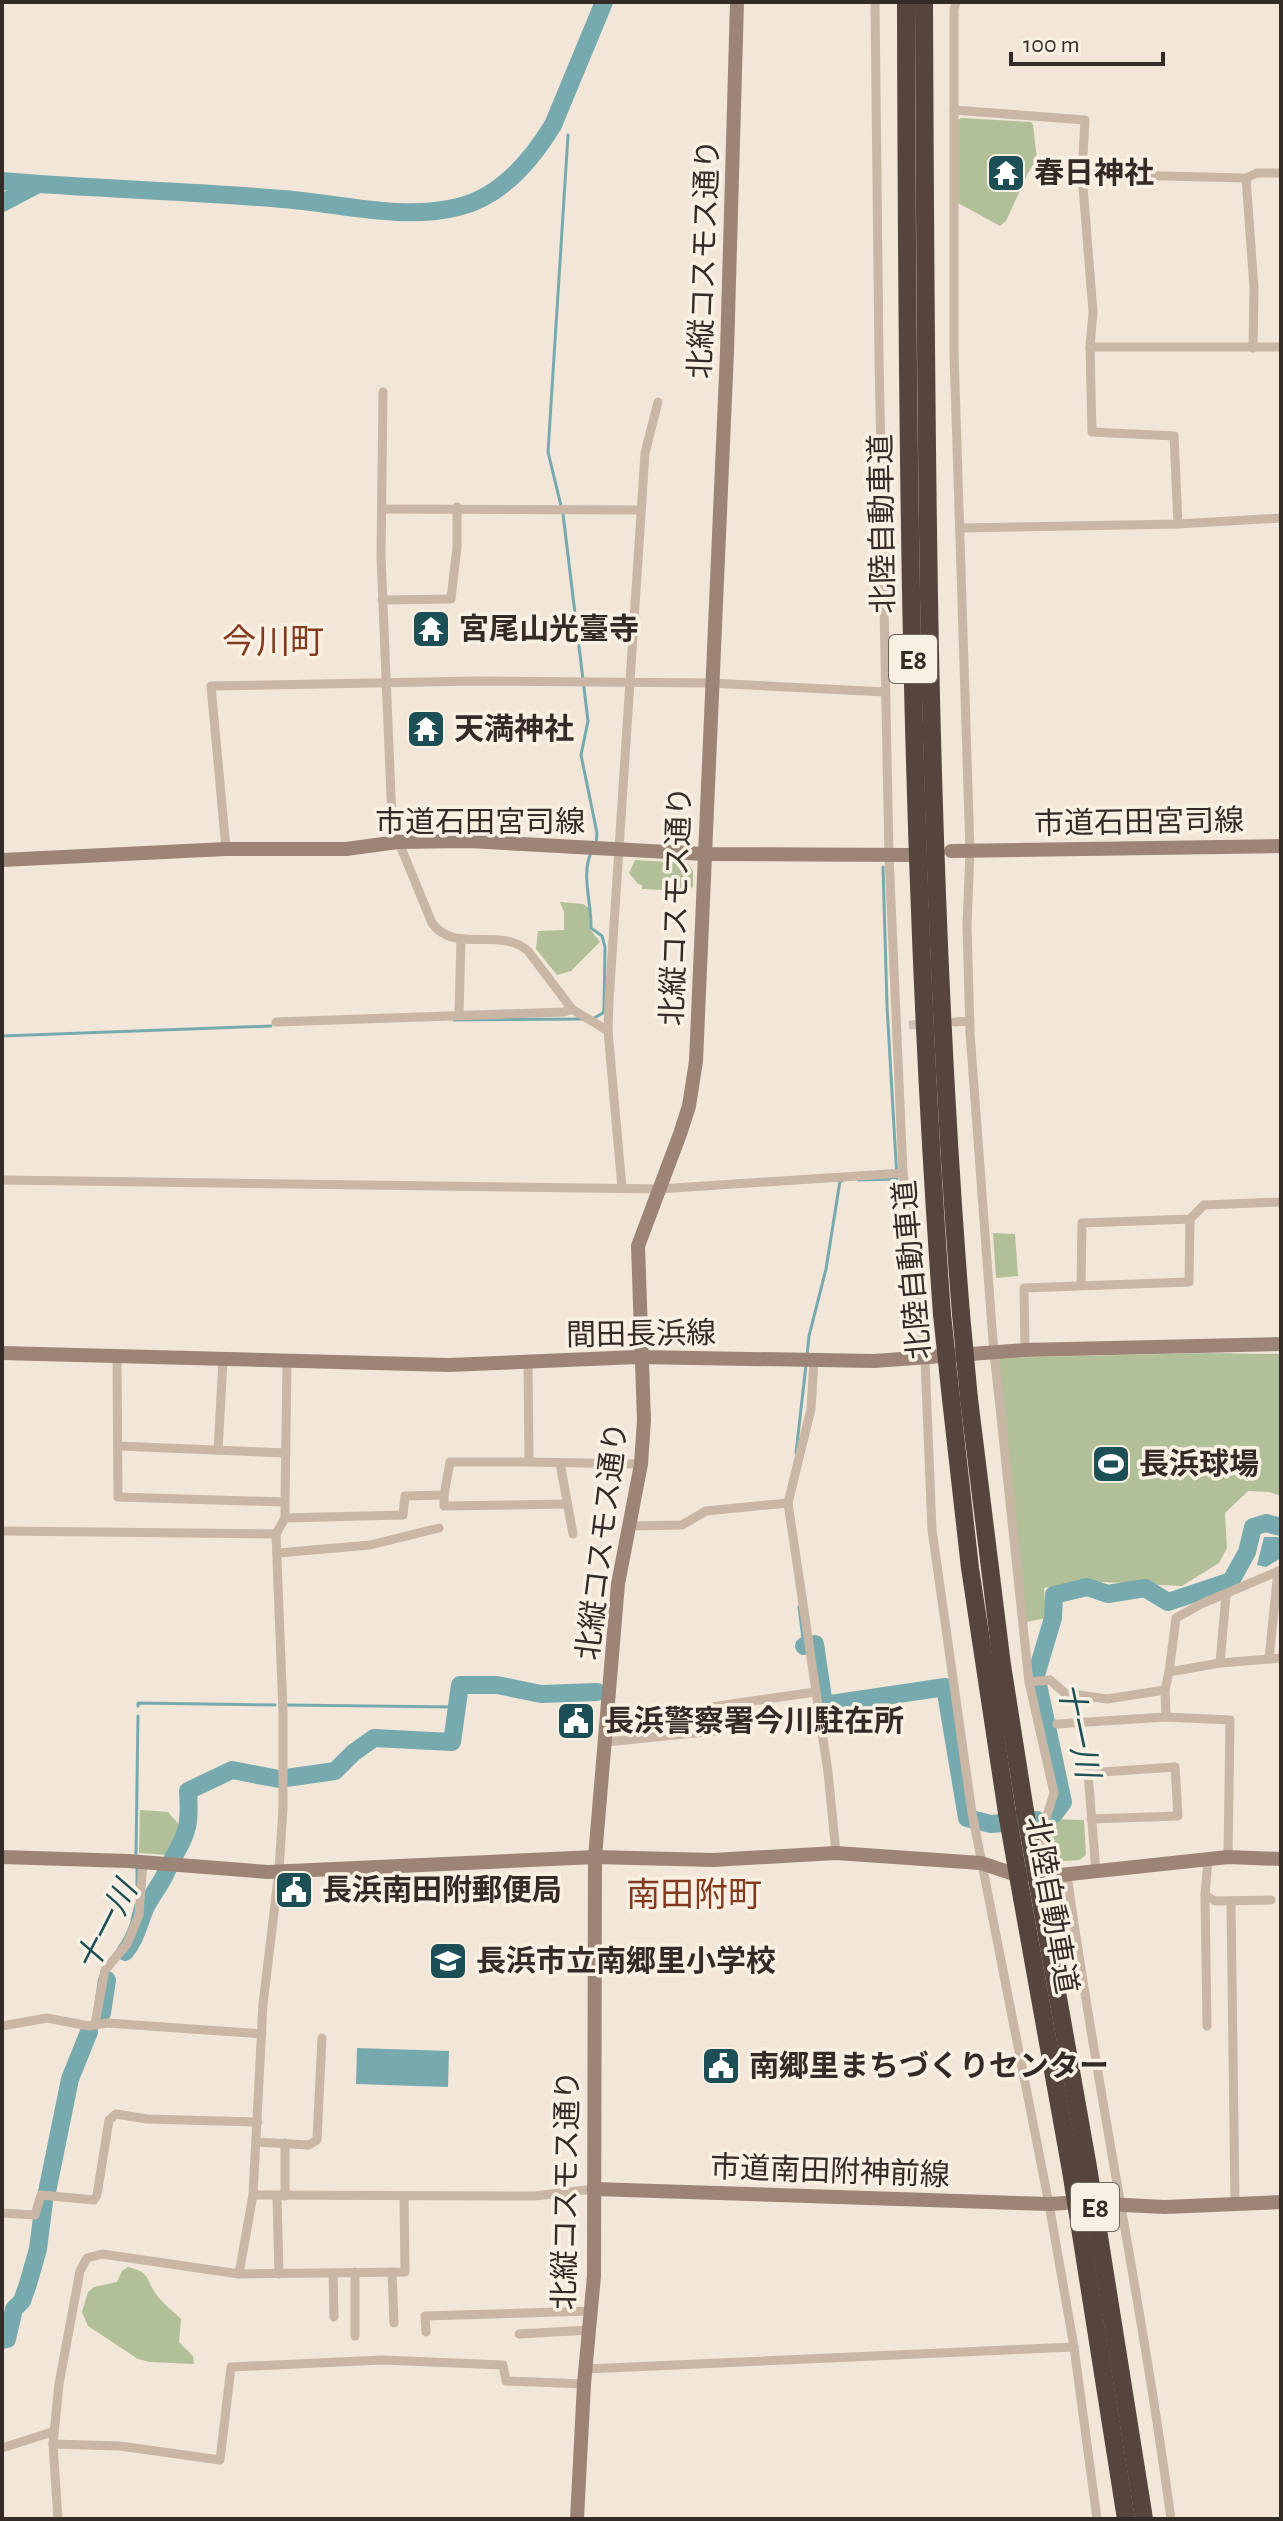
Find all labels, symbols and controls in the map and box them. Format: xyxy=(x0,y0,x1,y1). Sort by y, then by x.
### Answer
scale bar xyxy=(1011,16,1163,66)
text: 100 m xyxy=(1023,33,1080,57)
street label: 北縦コスモス通り xyxy=(684,139,724,379)
temple icon: 春日神社 xyxy=(985,152,1027,194)
place label: 春日神社 xyxy=(1034,157,1154,189)
street label: 北陸自動車道 xyxy=(864,434,900,614)
temple icon: 宮尾山光臺寺 xyxy=(410,608,452,650)
place label: 宮尾山光臺寺 xyxy=(459,613,639,645)
district label: 今川町 xyxy=(222,624,324,660)
road number: E8 xyxy=(889,635,937,683)
temple icon: 天満神社 xyxy=(405,708,447,750)
place label: 天満神社 xyxy=(454,713,574,745)
street label: 北縦コスモス通り xyxy=(656,786,696,1026)
street label: 市道石田宮司線 xyxy=(1034,804,1244,840)
street label: 市道石田宮司線 xyxy=(375,806,585,838)
street label: 北陸自動車道 xyxy=(888,1179,936,1361)
street label: 間田長浜線 xyxy=(566,1317,716,1351)
street label: 北縦コスモス通り xyxy=(571,1420,633,1662)
sports icon: 長浜球場 xyxy=(1090,1443,1132,1485)
place label: 長浜球場 xyxy=(1139,1448,1259,1480)
water label: 十一川 xyxy=(1052,1680,1105,1783)
public building icon: 長浜警察署今川駐在所 xyxy=(555,1700,597,1742)
place label: 長浜警察署今川駐在所 xyxy=(604,1705,904,1737)
street label: 北陸自動車道 xyxy=(1021,1814,1083,1996)
public building icon: 長浜南田附郵便局 xyxy=(273,1869,315,1911)
water label: 十一川 xyxy=(70,1873,144,1976)
place label: 長浜南田附郵便局 xyxy=(322,1874,562,1906)
district label: 南田附町 xyxy=(626,1877,762,1913)
school or university icon: 長浜市立南郷里小学校 xyxy=(427,1940,469,1982)
place label: 長浜市立南郷里小学校 xyxy=(476,1945,776,1977)
public building icon: 南郷里まちづくりセンター xyxy=(700,2045,742,2087)
place label: 南郷里まちづくりセンター xyxy=(749,2050,1109,2082)
street label: 北縦コスモス通り xyxy=(548,2070,584,2310)
street label: 市道南田附神前線 xyxy=(710,2151,950,2191)
road number: E8 xyxy=(1071,2183,1119,2231)

